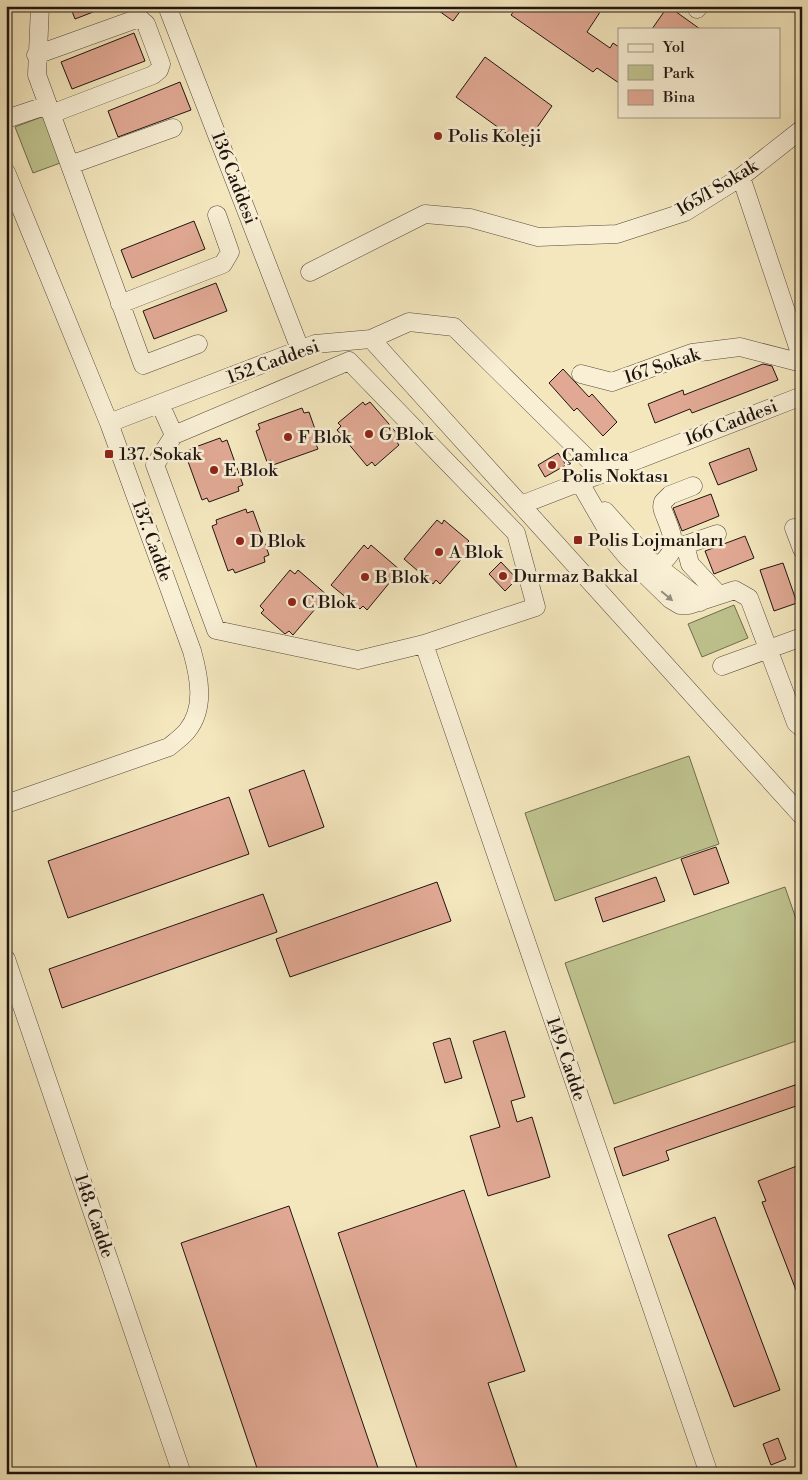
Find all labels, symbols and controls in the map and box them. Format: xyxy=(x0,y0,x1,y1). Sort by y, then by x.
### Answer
legend xyxy=(618,28,780,118)
text: Yol xyxy=(662,38,685,57)
text: Park xyxy=(663,64,695,83)
text: Bina xyxy=(662,88,695,107)
place label: Polis Koleji xyxy=(448,125,542,148)
street label: 136 Caddesi xyxy=(206,129,262,228)
marker: Polis Koleji xyxy=(432,130,444,142)
street label: 165/1 Sokak xyxy=(672,154,764,221)
street label: 152 Caddesi xyxy=(224,335,322,389)
street label: 167 Sokak xyxy=(621,342,705,389)
street label: 166 Caddesi xyxy=(681,395,781,451)
place label: G Blok xyxy=(379,423,435,446)
place label: F Blok xyxy=(298,426,353,449)
marker: G Blok xyxy=(363,428,375,440)
marker: F Blok xyxy=(282,431,294,443)
place label: 137. Sokak xyxy=(119,443,203,466)
place label: Çamlıca Polis Noktası xyxy=(562,444,668,488)
marker: 137. Sokak xyxy=(103,448,115,460)
place label: E Blok xyxy=(224,459,279,482)
marker: Çamlıca Polis Noktası xyxy=(546,459,558,471)
marker: E Blok xyxy=(208,464,220,476)
street label: 137. Cadde xyxy=(127,497,177,585)
place label: Polis Lojmanları xyxy=(588,529,724,552)
place label: D Blok xyxy=(250,530,307,553)
marker: Polis Lojmanları xyxy=(572,534,584,546)
marker: D Blok xyxy=(234,535,246,547)
place label: A Blok xyxy=(448,541,504,564)
marker: A Blok xyxy=(433,546,445,558)
place label: Durmaz Bakkal xyxy=(513,565,639,588)
place label: B Blok xyxy=(374,566,430,589)
marker: Durmaz Bakkal xyxy=(497,570,509,582)
marker: B Blok xyxy=(359,571,371,583)
place label: C Blok xyxy=(302,591,357,614)
one-way arrow xyxy=(660,591,673,602)
marker: C Blok xyxy=(286,596,298,608)
street label: 149. Cadde xyxy=(541,1014,591,1104)
street label: 148. Cadde xyxy=(69,1171,119,1261)

